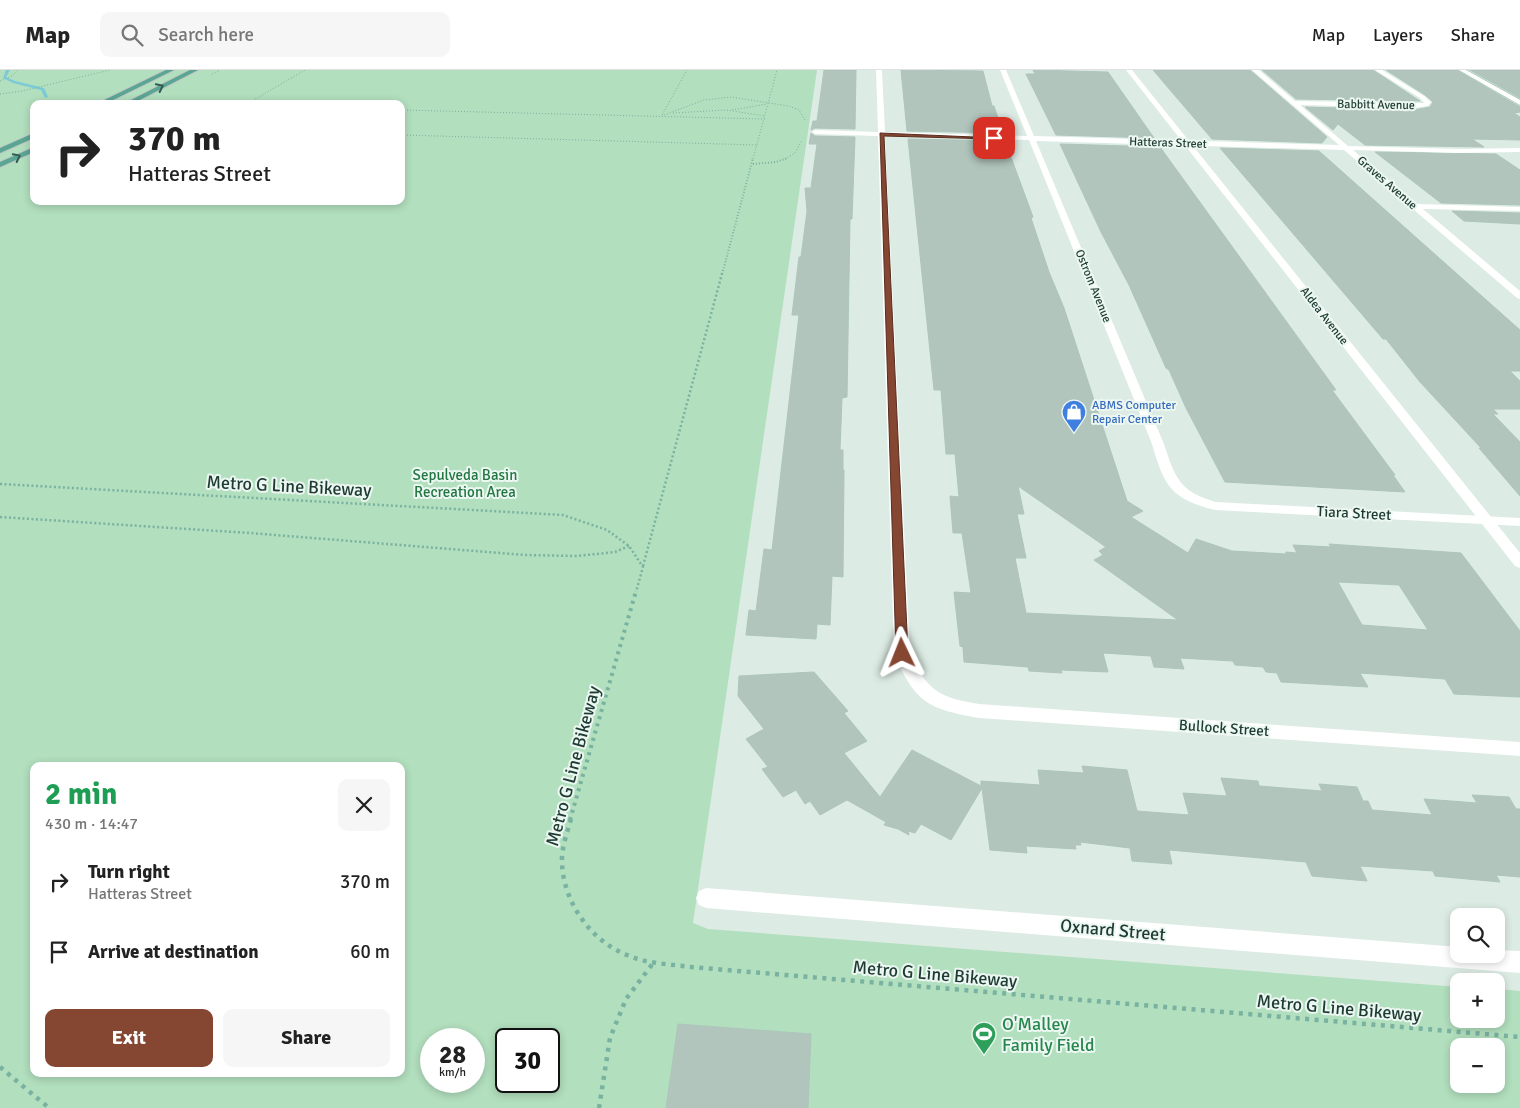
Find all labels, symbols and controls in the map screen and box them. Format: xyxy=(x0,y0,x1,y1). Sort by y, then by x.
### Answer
search box xyxy=(100,12,450,57)
text: Map xyxy=(25,20,70,50)
icon: search xyxy=(118,21,146,49)
text: Search here xyxy=(158,23,254,47)
text: Map xyxy=(1312,24,1345,46)
text: Layers xyxy=(1373,24,1423,46)
text: Share xyxy=(1451,24,1495,46)
one-way arrow xyxy=(155,83,164,93)
street label: Babbitt Avenue xyxy=(1337,97,1415,113)
text: 370 m xyxy=(128,117,221,160)
pin xyxy=(973,117,1015,159)
icon: right xyxy=(45,120,110,185)
icon: arrive xyxy=(980,124,1008,152)
street label: Hatteras Street xyxy=(1129,134,1207,152)
one-way arrow xyxy=(12,153,21,163)
street label: Graves Avenue xyxy=(1354,153,1420,213)
text: Hatteras Street xyxy=(128,160,271,187)
street label: Ostrom Avenue xyxy=(1072,247,1114,325)
street label: Aldea Avenue xyxy=(1297,284,1351,348)
place label: ABMS Computer Repair Center xyxy=(1092,398,1177,427)
shop icon: ABMS Computer Repair Center xyxy=(1061,399,1087,433)
park label: Sepulveda Basin Recreation Area xyxy=(413,466,517,501)
street label: Metro G Line Bikeway xyxy=(206,471,373,501)
street label: Tiara Street xyxy=(1316,502,1392,524)
position arrow xyxy=(875,626,927,678)
street label: Metro G Line Bikeway xyxy=(541,683,605,849)
street label: Bullock Street xyxy=(1178,716,1270,740)
text: 2 min xyxy=(45,776,117,813)
button: close xyxy=(338,779,390,831)
text: 430 m · 14:47 xyxy=(45,814,138,834)
text: Turn right xyxy=(88,860,170,884)
icon: right xyxy=(45,868,73,896)
text: 370 m xyxy=(340,870,390,894)
text: Hatteras Street xyxy=(88,884,192,904)
map controls xyxy=(1450,908,1505,1093)
button: search xyxy=(1450,908,1505,963)
street label: Oxnard Street xyxy=(1059,914,1167,946)
icon: arrive xyxy=(45,938,73,966)
text: Arrive at destination xyxy=(88,940,259,964)
text: 60 m xyxy=(350,940,390,964)
street label: Metro G Line Bikeway xyxy=(852,956,1019,992)
button: + xyxy=(1450,973,1505,1028)
street label: Metro G Line Bikeway xyxy=(1256,990,1423,1026)
button: Exit xyxy=(45,1009,213,1067)
button: Share xyxy=(223,1009,390,1067)
place label: O'Malley Family Field xyxy=(1002,1013,1095,1056)
sports icon: O'Malley Family Field xyxy=(971,1021,997,1055)
speed limit sign: 30 xyxy=(495,1028,560,1093)
button: − xyxy=(1450,1038,1505,1093)
text: 28 xyxy=(439,1039,466,1070)
text: km/h xyxy=(439,1065,466,1080)

